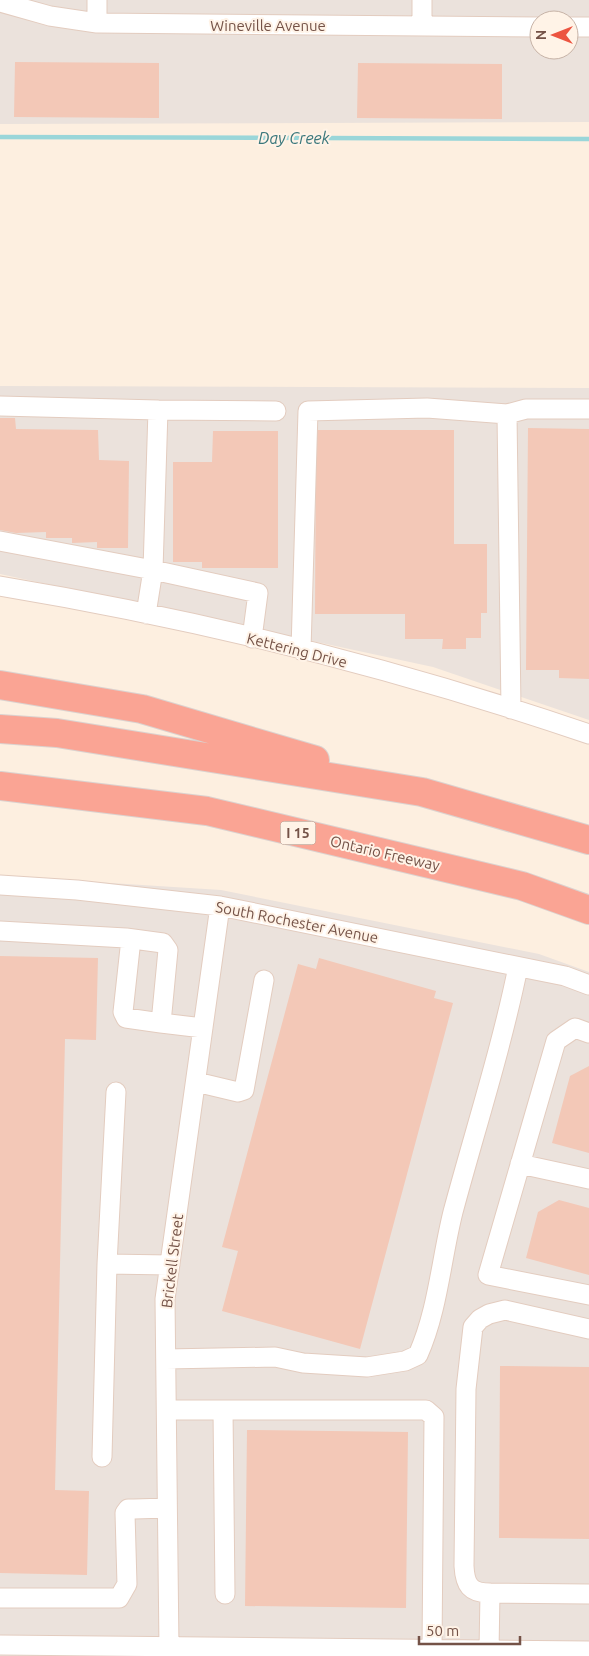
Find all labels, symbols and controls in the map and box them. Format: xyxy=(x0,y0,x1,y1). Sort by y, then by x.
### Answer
north arrow xyxy=(529,10,579,60)
street label: Wineville Avenue xyxy=(210,17,326,34)
text: N xyxy=(533,30,549,40)
water label: Day Creek xyxy=(258,129,331,147)
street label: Kettering Drive xyxy=(245,629,349,671)
road number: I 15 xyxy=(280,821,316,844)
street label: Ontario Freeway xyxy=(329,832,441,874)
street label: South Rochester Avenue xyxy=(214,898,380,946)
street label: Brickell Street xyxy=(158,1213,186,1309)
scale bar xyxy=(419,1614,520,1646)
text: 50 m xyxy=(426,1622,459,1639)

